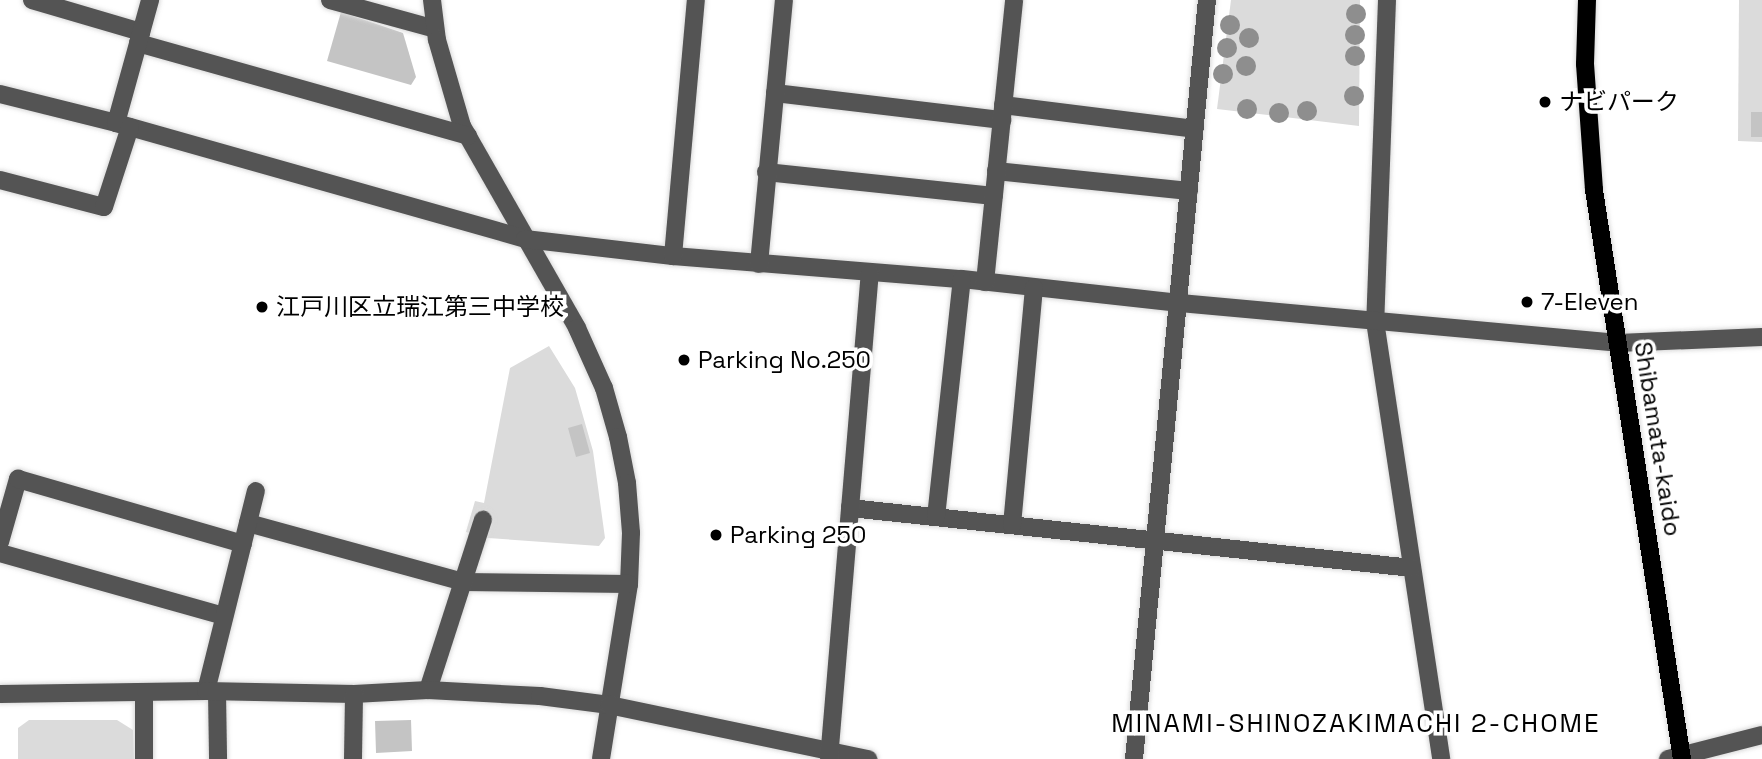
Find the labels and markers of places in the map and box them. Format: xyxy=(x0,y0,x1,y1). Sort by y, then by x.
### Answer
place label: ナビパーク xyxy=(1559,88,1679,116)
marker: ナビパーク xyxy=(1537,94,1553,110)
place label: 7-Eleven xyxy=(1541,288,1639,316)
place label: 江戸川区立瑞江第三中学校 xyxy=(276,293,564,321)
marker: 7-Eleven xyxy=(1519,294,1535,310)
marker: 江戸川区立瑞江第三中学校 xyxy=(254,299,270,315)
place label: Parking No.250 xyxy=(698,346,871,374)
marker: Parking No.250 xyxy=(676,352,692,368)
place label: Parking 250 xyxy=(730,521,866,549)
marker: Parking 250 xyxy=(708,527,724,543)

